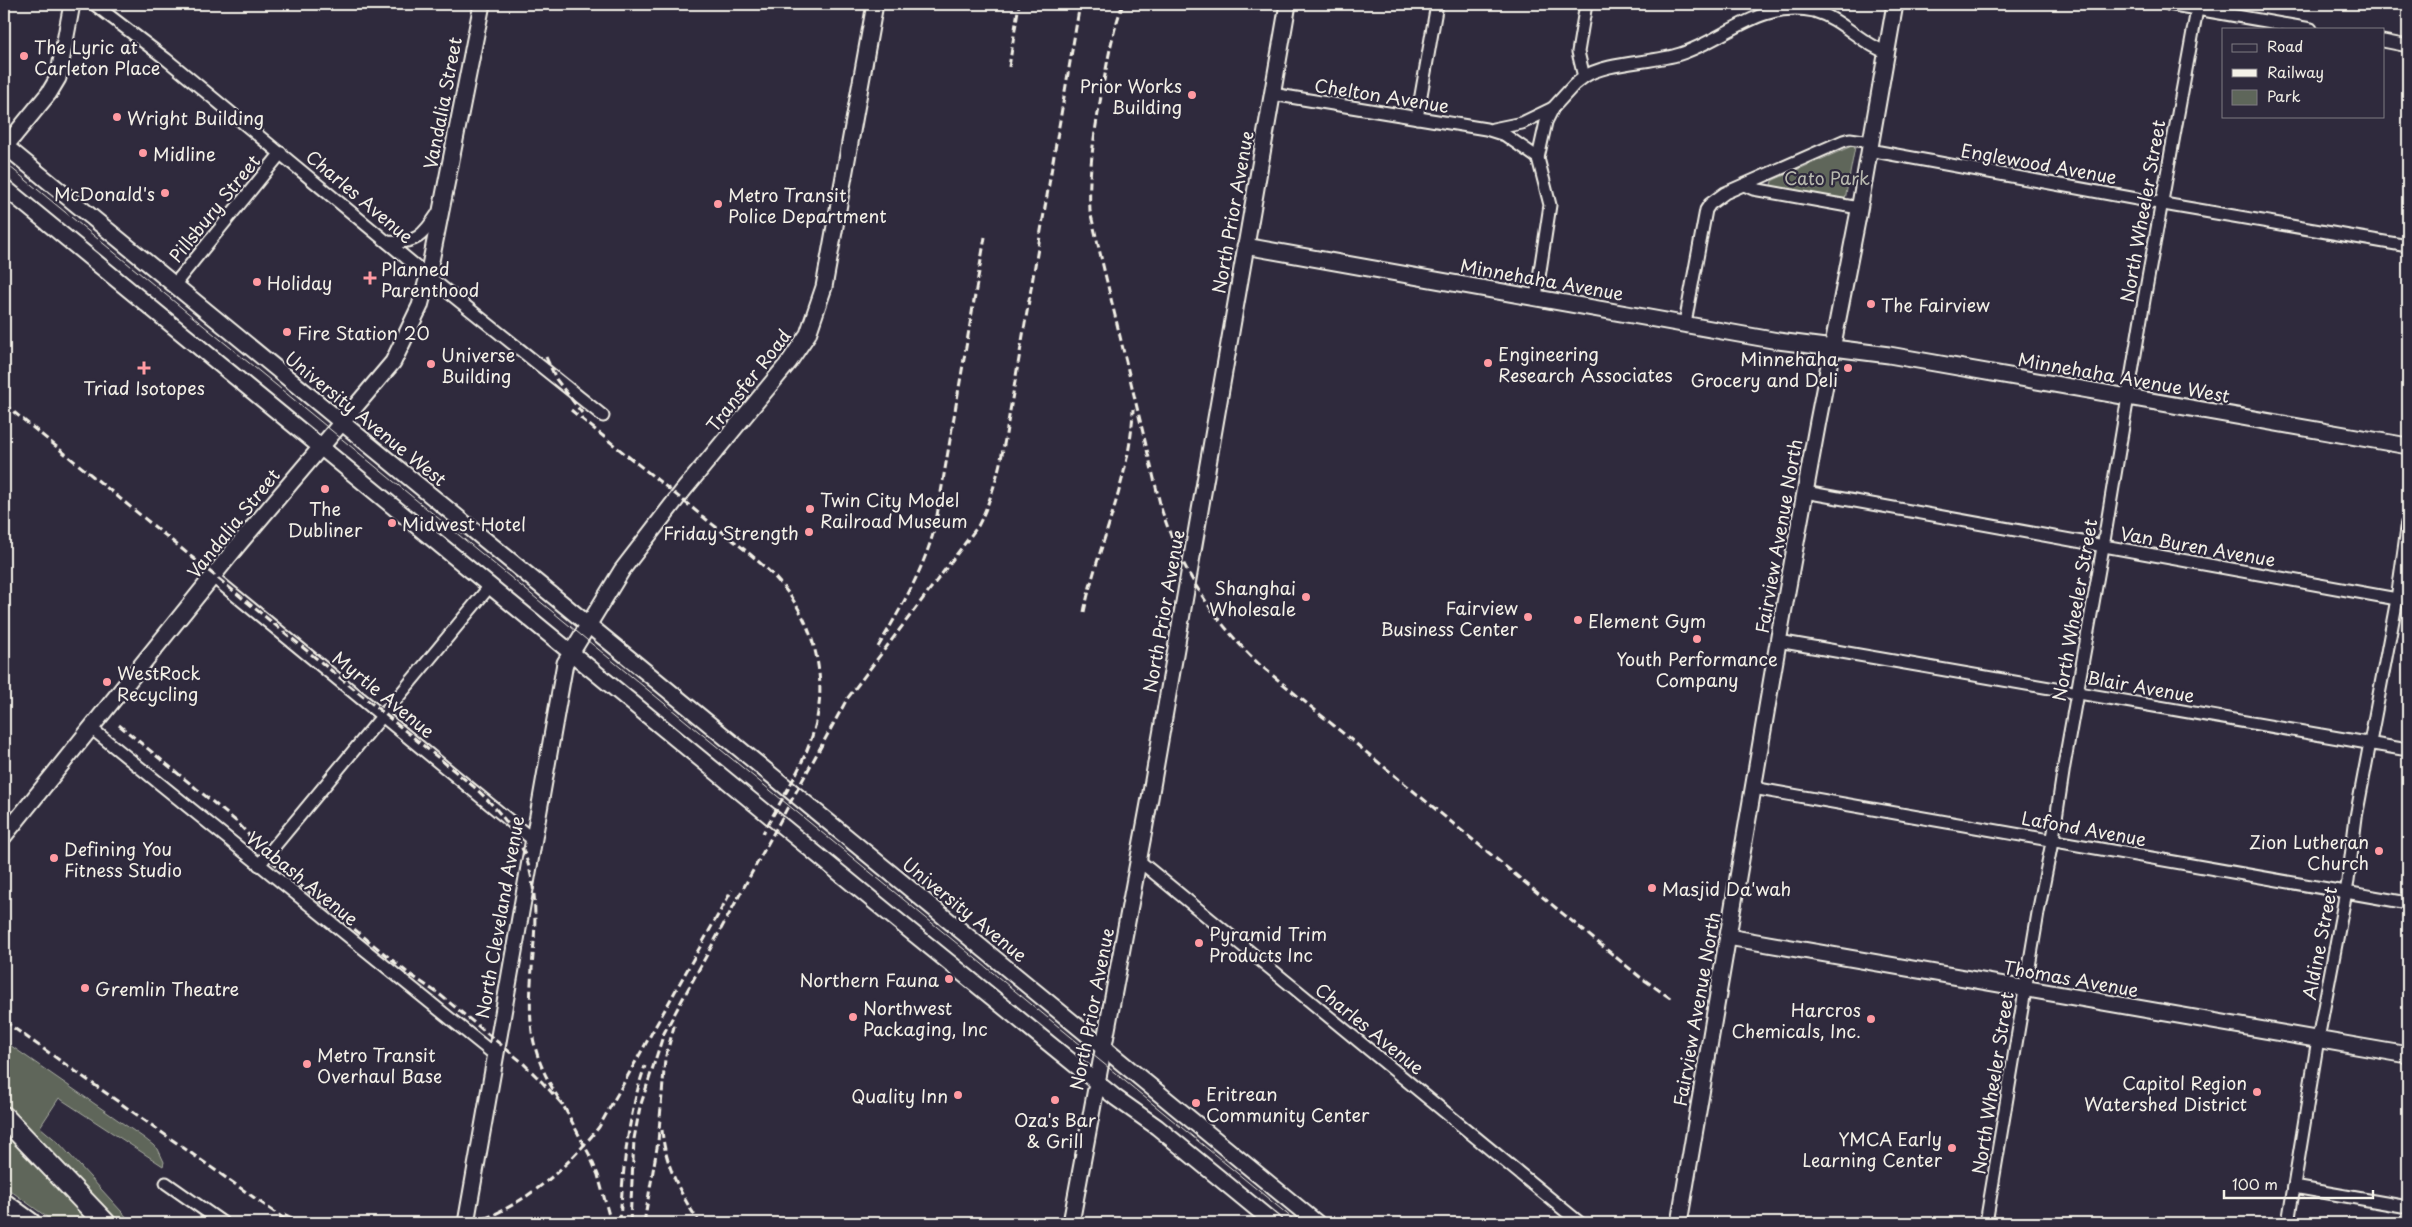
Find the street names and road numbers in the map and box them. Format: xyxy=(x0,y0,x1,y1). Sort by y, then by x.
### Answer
street label: Vandalia Street xyxy=(416,35,468,171)
street label: Chelton Avenue xyxy=(1313,71,1452,119)
street label: North Wheeler Street xyxy=(2113,118,2171,304)
street label: North Prior Avenue xyxy=(1204,128,1260,296)
street label: Englewood Avenue xyxy=(1959,136,2119,190)
street label: Charles Avenue xyxy=(300,143,420,249)
street label: Pillsbury Street xyxy=(162,148,266,268)
street label: Minnehaha Avenue xyxy=(1458,251,1626,307)
street label: Transfer Road xyxy=(699,323,797,437)
street label: University Avenue West xyxy=(279,344,453,492)
street label: Minnehaha Avenue West xyxy=(2016,345,2232,409)
street label: Fairview Avenue North xyxy=(1748,437,1808,635)
street label: Vandalia Street xyxy=(180,462,286,584)
street label: North Wheeler Street xyxy=(2045,517,2103,703)
street label: Van Buren Avenue xyxy=(2118,519,2278,573)
street label: North Prior Avenue xyxy=(1135,527,1191,695)
street label: Myrtle Avenue xyxy=(327,644,441,744)
street label: Blair Avenue xyxy=(2085,663,2197,709)
street label: Lafond Avenue xyxy=(2020,804,2149,852)
street label: North Cleveland Avenue xyxy=(468,813,530,1021)
street label: Wabash Avenue xyxy=(241,824,365,932)
street label: University Avenue xyxy=(897,850,1033,968)
street label: Aldine Street xyxy=(2295,884,2343,1002)
street label: Fairview Avenue North xyxy=(1666,910,1726,1108)
street label: North Prior Avenue xyxy=(1062,925,1120,1093)
street label: Thomas Avenue xyxy=(2001,953,2141,1003)
street label: Charles Avenue xyxy=(1310,976,1430,1080)
street label: North Wheeler Street xyxy=(1964,990,2020,1176)

